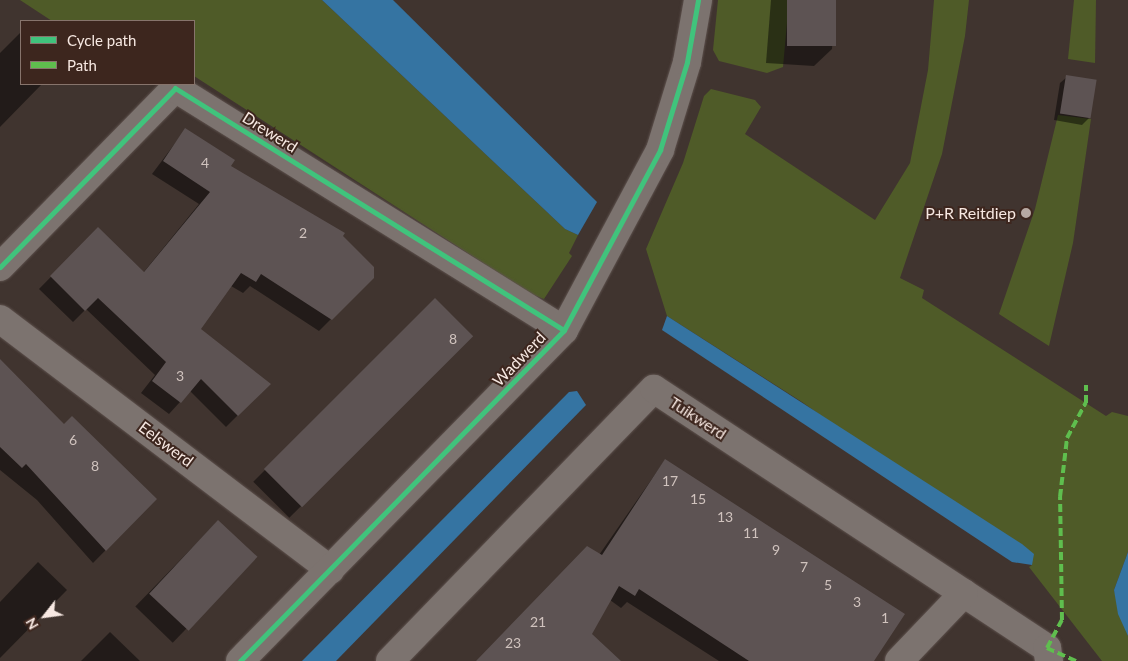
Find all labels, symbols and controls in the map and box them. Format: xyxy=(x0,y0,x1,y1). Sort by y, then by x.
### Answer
legend xyxy=(20,20,195,85)
text: Cycle path xyxy=(67,31,136,49)
text: Path xyxy=(67,56,97,74)
street label: Drewerd xyxy=(239,108,301,156)
house number: 4 xyxy=(201,155,209,171)
place label: P+R Reitdiep xyxy=(925,203,1016,223)
marker: P+R Reitdiep xyxy=(1020,207,1032,219)
house number: 2 xyxy=(299,225,307,241)
street label: Wadwerd xyxy=(488,328,550,390)
house number: 8 xyxy=(449,331,457,347)
house number: 3 xyxy=(176,368,184,384)
street label: Tuikwerd xyxy=(666,393,730,443)
street label: Eelswerd xyxy=(135,417,197,471)
house number: 6 xyxy=(69,432,77,448)
house number: 8 xyxy=(91,458,99,474)
house number: 17 xyxy=(662,473,678,489)
house number: 15 xyxy=(690,491,706,507)
house number: 13 xyxy=(717,509,733,525)
house number: 11 xyxy=(743,525,759,541)
house number: 9 xyxy=(772,542,780,558)
house number: 7 xyxy=(800,559,808,575)
house number: 5 xyxy=(824,577,832,593)
north arrow xyxy=(20,591,70,641)
house number: 3 xyxy=(853,594,861,610)
house number: 1 xyxy=(881,610,889,626)
house number: 21 xyxy=(530,614,546,630)
text: N xyxy=(22,615,42,633)
house number: 23 xyxy=(505,635,521,651)

